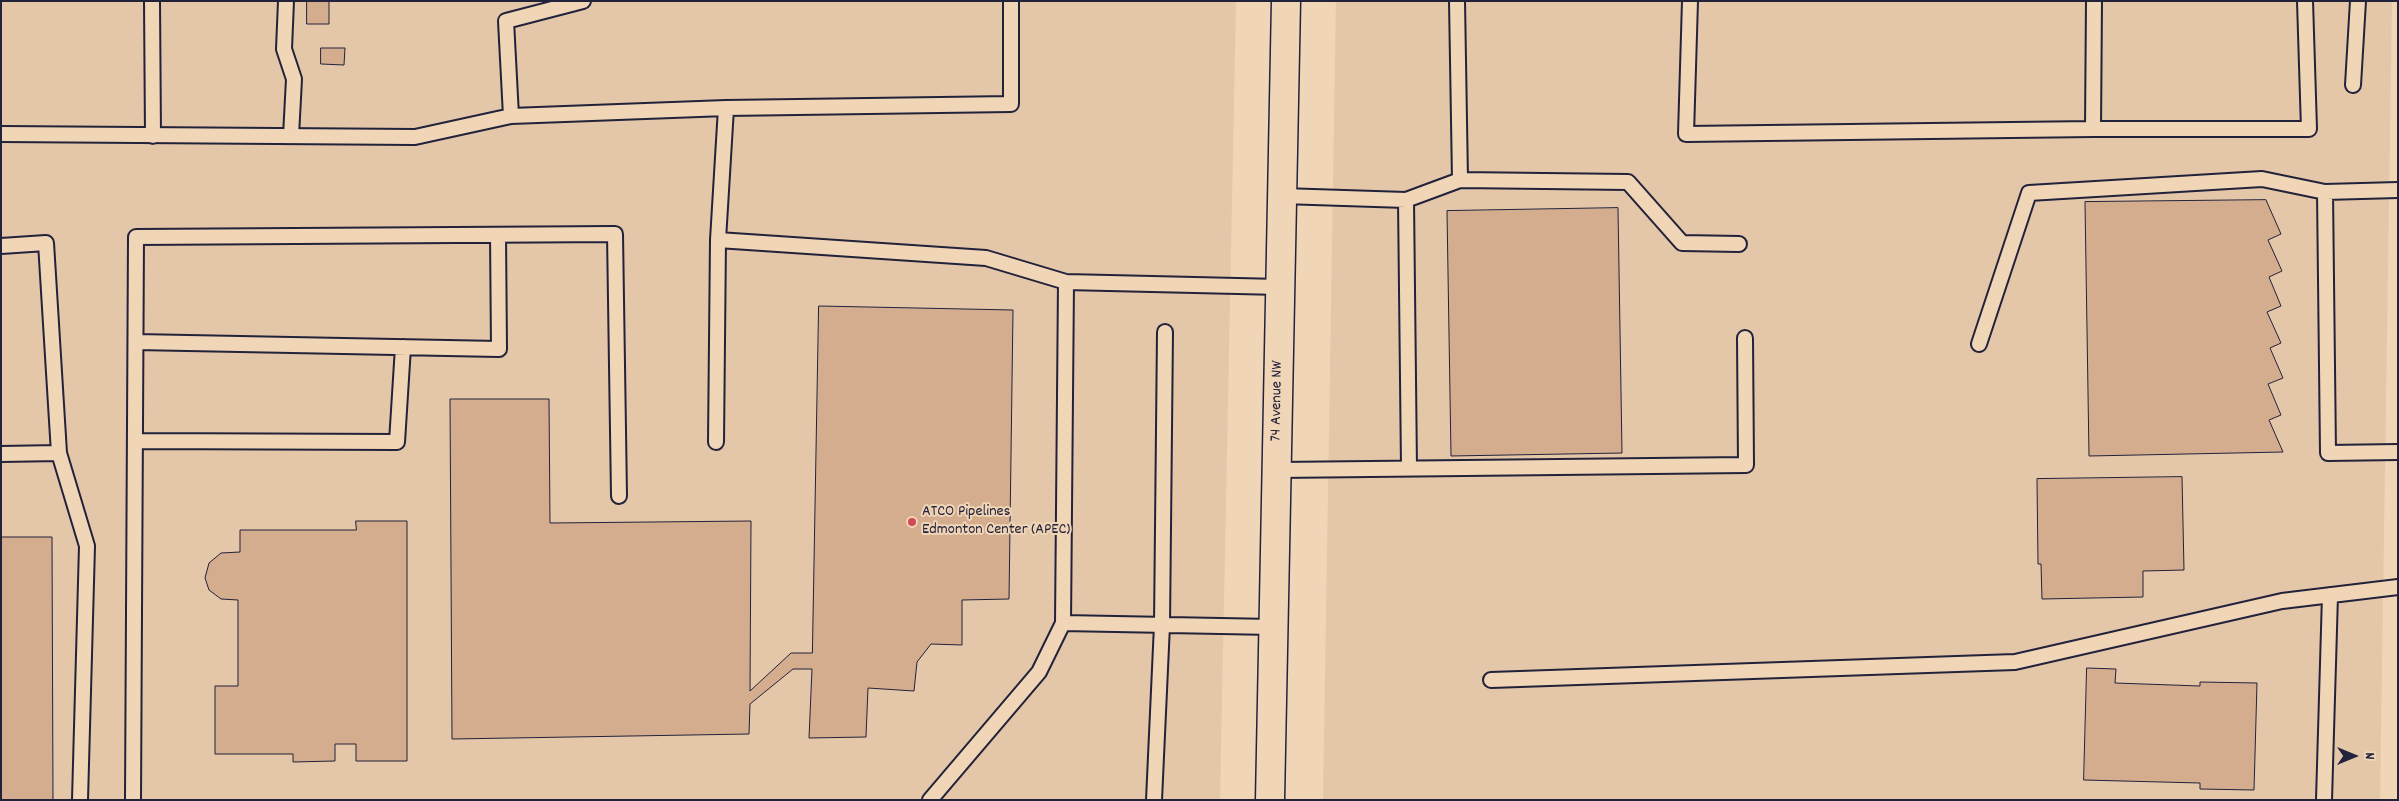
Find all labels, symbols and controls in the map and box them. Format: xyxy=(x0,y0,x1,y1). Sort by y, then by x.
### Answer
street label: 74 Avenue NW xyxy=(1268,360,1288,442)
place label: ATCO Pipelines Edmonton Center (APEC) xyxy=(922,503,1070,541)
marker: ATCO Pipelines Edmonton Center (APEC) xyxy=(906,516,918,528)
north arrow xyxy=(2329,731,2379,781)
text: N xyxy=(2359,753,2379,759)

